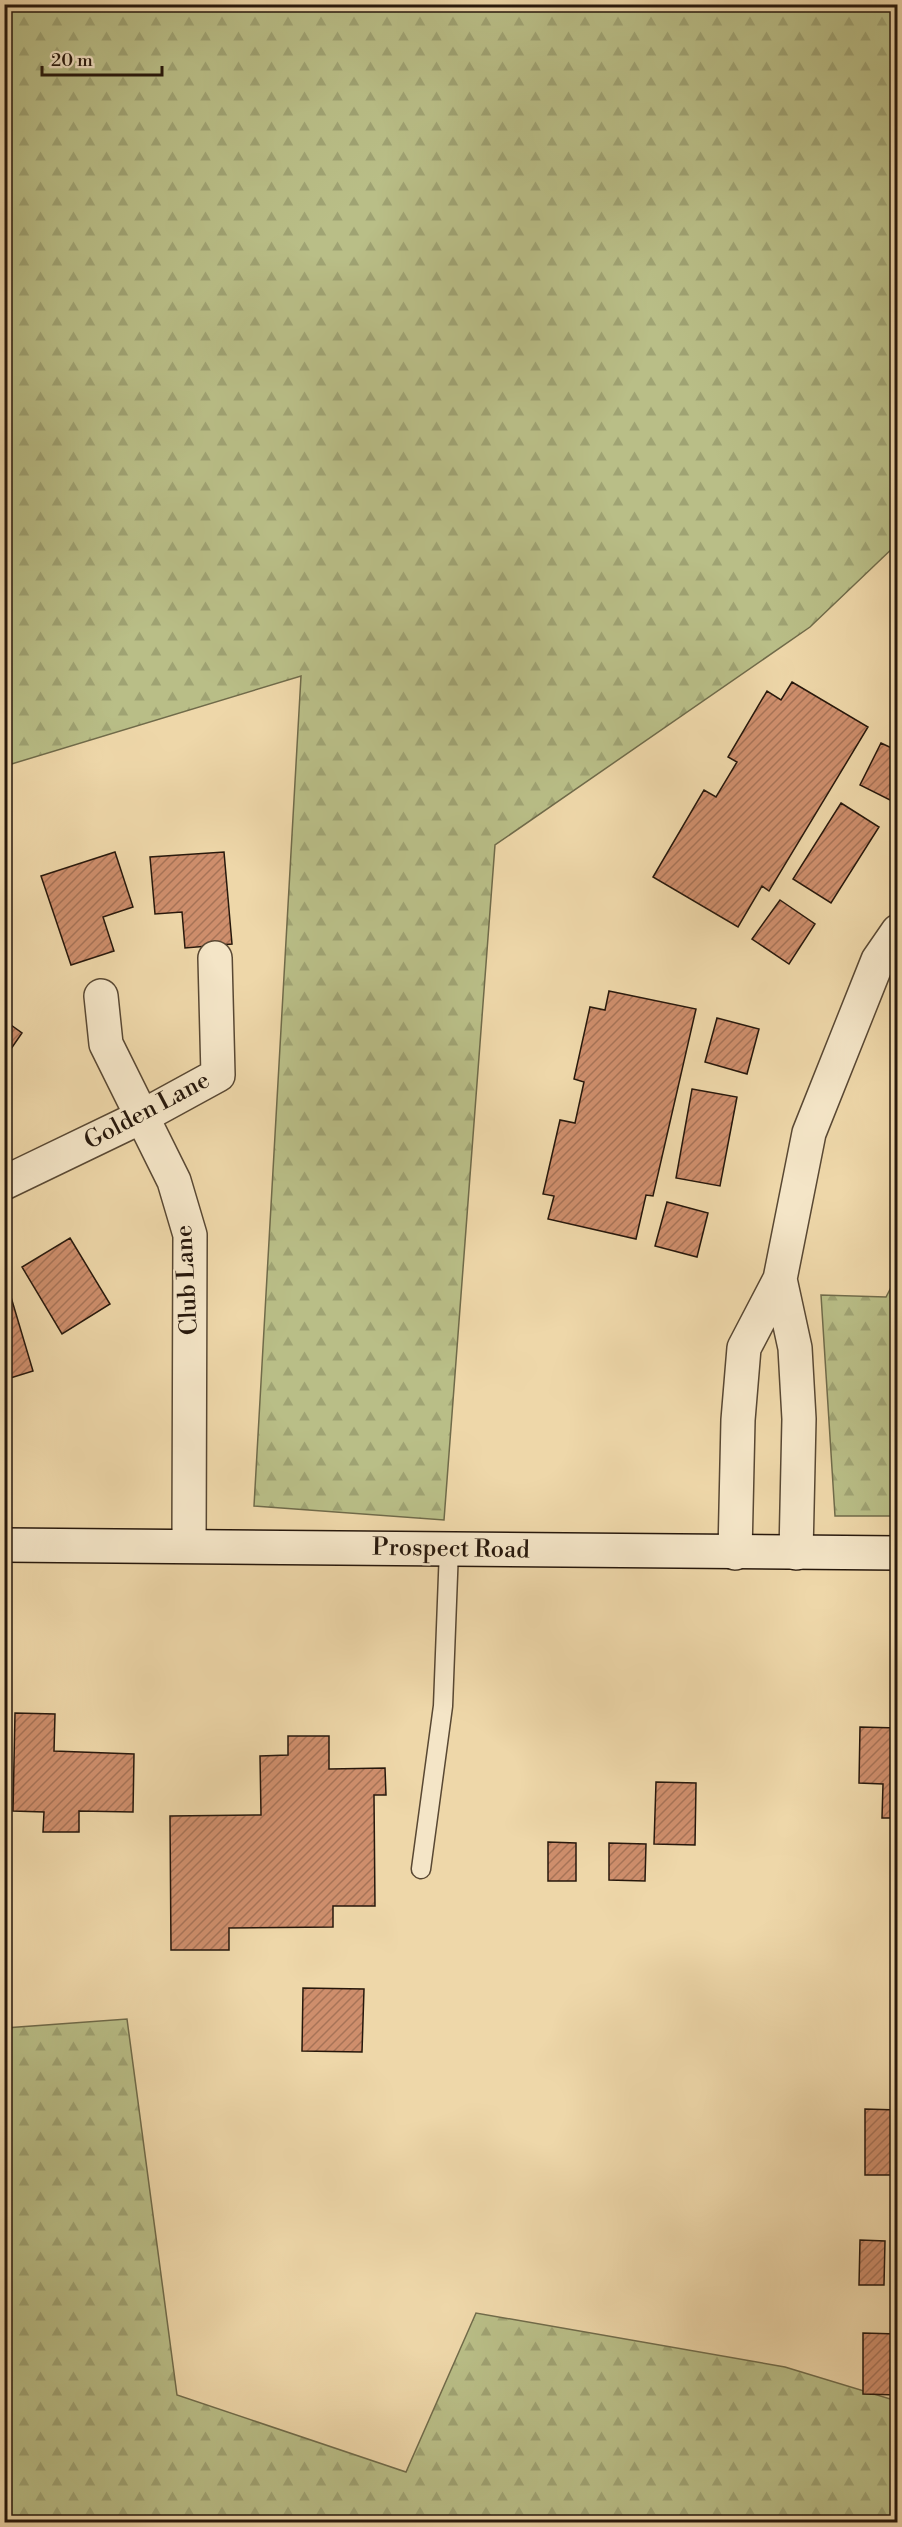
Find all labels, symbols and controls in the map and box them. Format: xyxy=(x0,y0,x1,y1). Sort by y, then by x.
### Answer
scale bar xyxy=(42,39,162,77)
text: 20 m xyxy=(51,49,93,72)
street label: Golden Lane xyxy=(79,1065,215,1157)
street label: Club Lane xyxy=(169,1224,205,1336)
street label: Prospect Road xyxy=(372,1533,530,1565)

